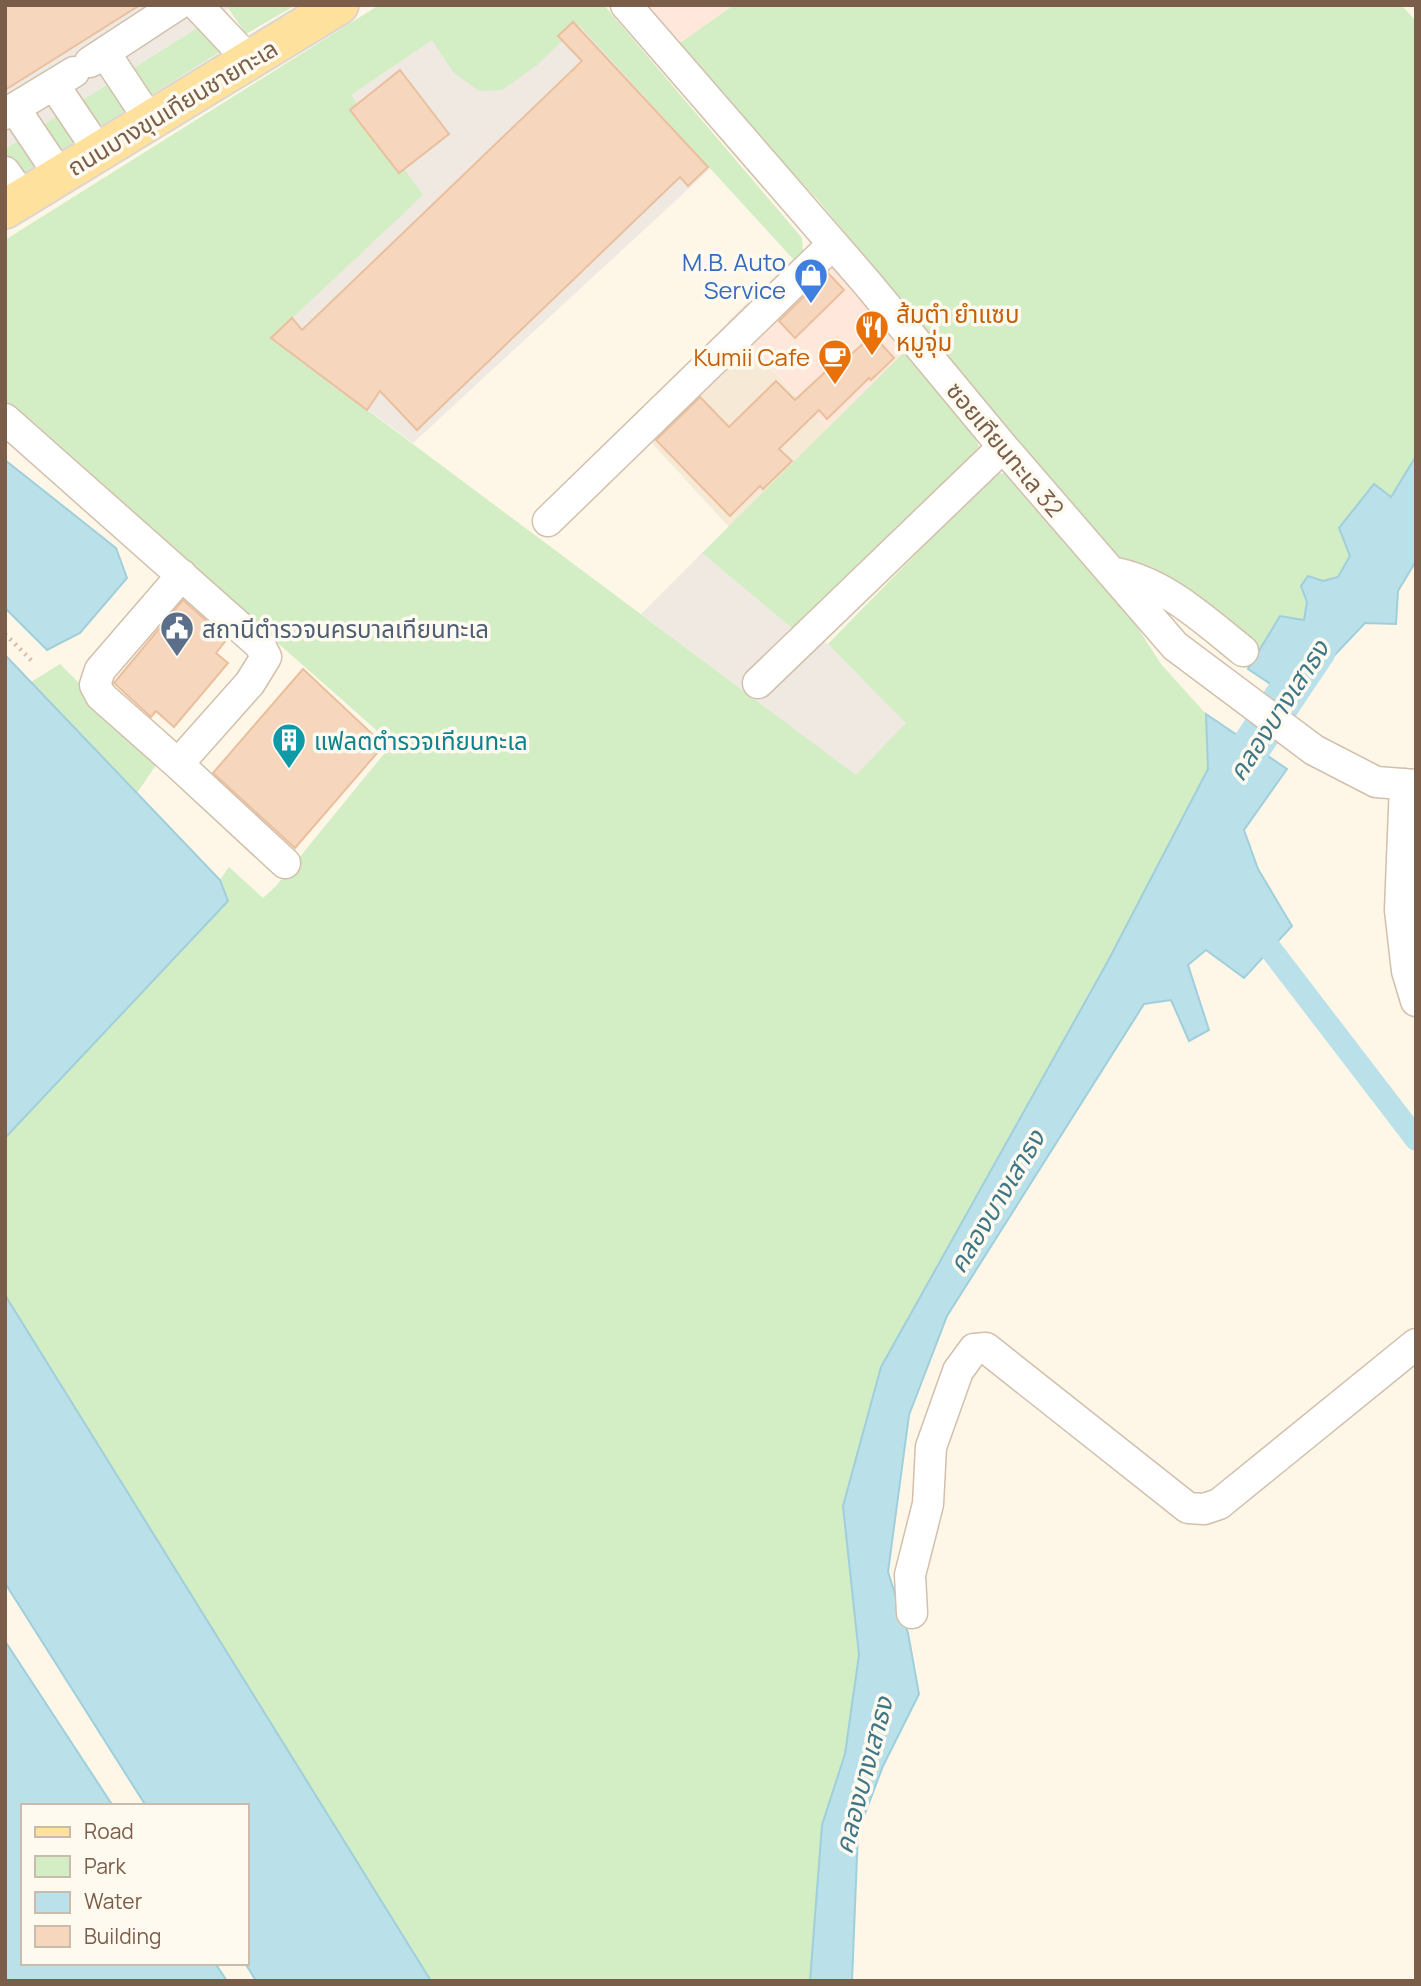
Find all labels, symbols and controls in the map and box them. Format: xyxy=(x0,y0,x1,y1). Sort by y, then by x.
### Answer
street label: ถนนบางขุนเทียนชายทะเล xyxy=(61,31,283,183)
place label: M.B. Auto Service xyxy=(682,245,786,306)
shop icon: M.B. Auto Service xyxy=(792,256,830,305)
place label: ส้มตำ ยำแซบ หมูจุ่ม xyxy=(896,297,1019,358)
restaurant icon: ส้มตำ ยำแซบ หมูจุ่ม xyxy=(853,308,891,357)
cafe icon: Kumii Cafe xyxy=(816,337,854,386)
place label: Kumii Cafe xyxy=(693,340,810,373)
street label: ซอยเทียนทะเล 32 xyxy=(940,374,1072,524)
public building icon: สถานีตำรวจนครบาลเทียนทะเล xyxy=(158,609,196,658)
place label: สถานีตำรวจนครบาลเทียนทะเล xyxy=(202,612,489,645)
water label: คลองบางเสาธง xyxy=(1219,632,1337,787)
building icon: แฟลตตำรวจเทียนทะเล xyxy=(270,721,308,770)
place label: แฟลตตำรวจเทียนทะเล xyxy=(314,724,528,757)
water label: คลองบางเสาธง xyxy=(939,1122,1053,1279)
water label: คลองบางเสาธง xyxy=(825,1692,901,1857)
legend xyxy=(21,1804,248,1965)
text: Road xyxy=(84,1817,134,1845)
text: Park xyxy=(84,1852,126,1880)
text: Water xyxy=(84,1887,143,1915)
text: Building xyxy=(84,1922,161,1950)

